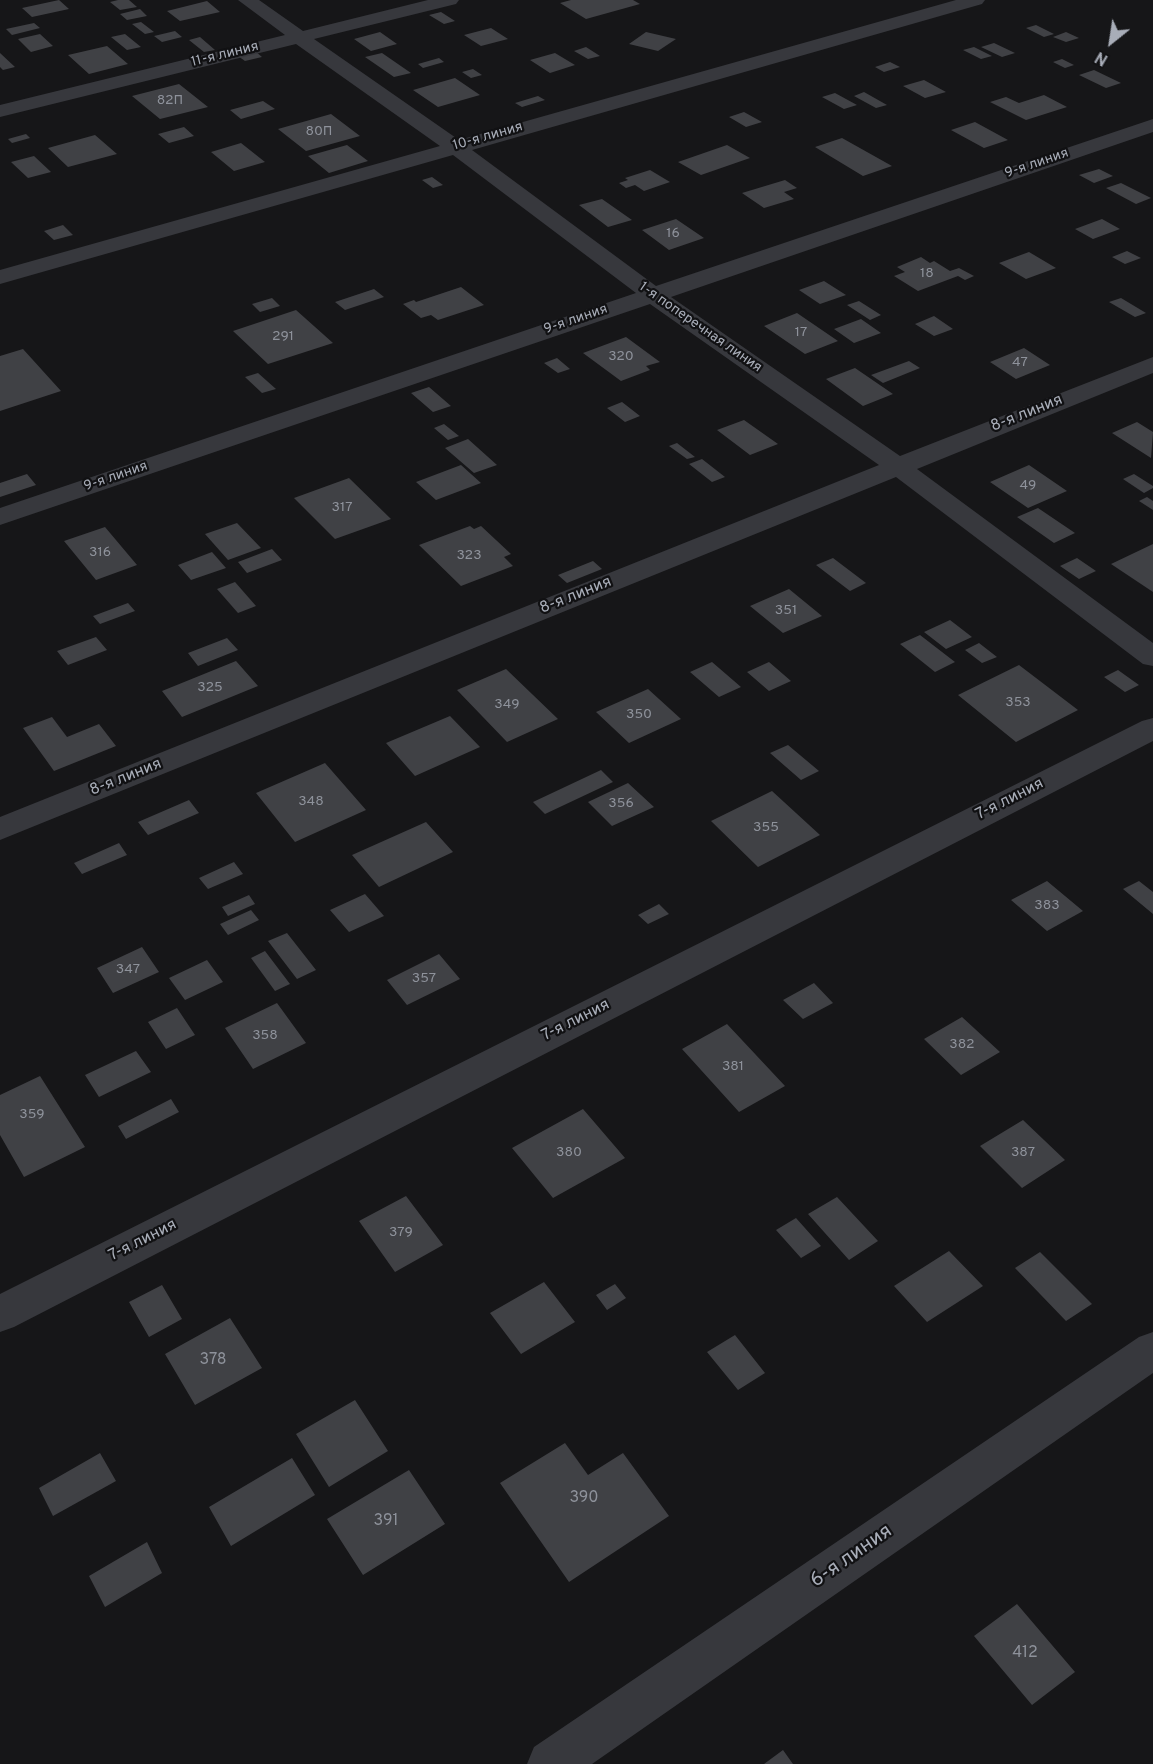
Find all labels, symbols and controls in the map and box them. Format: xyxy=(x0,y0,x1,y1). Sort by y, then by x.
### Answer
north arrow xyxy=(1081,12,1141,72)
street label: 11-я линия xyxy=(190,39,260,71)
text: N xyxy=(1092,46,1112,69)
house number: 82П xyxy=(157,93,183,109)
street label: 10-я линия xyxy=(451,119,525,155)
house number: 80П xyxy=(305,124,333,140)
street label: 9-я линия xyxy=(1003,145,1071,183)
house number: 16 xyxy=(666,226,680,242)
house number: 18 xyxy=(920,266,934,282)
street label: 1-я поперечная линия xyxy=(635,279,765,377)
street label: 9-я линия xyxy=(542,301,610,339)
house number: 17 xyxy=(795,325,807,341)
house number: 291 xyxy=(272,329,294,345)
house number: 320 xyxy=(608,349,634,365)
house number: 47 xyxy=(1012,355,1028,371)
street label: 8-я линия xyxy=(988,391,1066,437)
street label: 9-я линия xyxy=(82,458,150,496)
house number: 49 xyxy=(1020,478,1036,494)
house number: 317 xyxy=(332,500,352,516)
house number: 316 xyxy=(89,545,111,561)
house number: 323 xyxy=(456,548,482,564)
street label: 8-я линия xyxy=(537,573,615,619)
house number: 351 xyxy=(775,603,797,619)
house number: 325 xyxy=(197,680,223,696)
house number: 353 xyxy=(1005,695,1031,711)
house number: 349 xyxy=(494,697,520,713)
house number: 350 xyxy=(626,707,652,723)
street label: 8-я линия xyxy=(87,755,165,801)
street label: 7-я линия xyxy=(973,775,1047,825)
house number: 348 xyxy=(298,794,324,810)
house number: 356 xyxy=(608,796,634,812)
house number: 355 xyxy=(753,820,779,836)
house number: 383 xyxy=(1034,898,1060,914)
house number: 347 xyxy=(116,962,140,978)
house number: 357 xyxy=(412,971,436,987)
street label: 7-я линия xyxy=(539,996,613,1046)
house number: 358 xyxy=(252,1028,278,1044)
house number: 382 xyxy=(949,1037,975,1053)
house number: 381 xyxy=(722,1059,744,1075)
house number: 359 xyxy=(19,1107,45,1123)
house number: 380 xyxy=(556,1145,582,1161)
house number: 387 xyxy=(1011,1145,1035,1161)
street label: 7-я линия xyxy=(106,1216,180,1266)
house number: 379 xyxy=(389,1225,413,1241)
house number: 378 xyxy=(199,1351,227,1371)
house number: 390 xyxy=(569,1489,599,1509)
house number: 391 xyxy=(374,1512,398,1532)
street label: 6-я линия xyxy=(806,1520,898,1594)
house number: 412 xyxy=(1012,1644,1038,1664)

